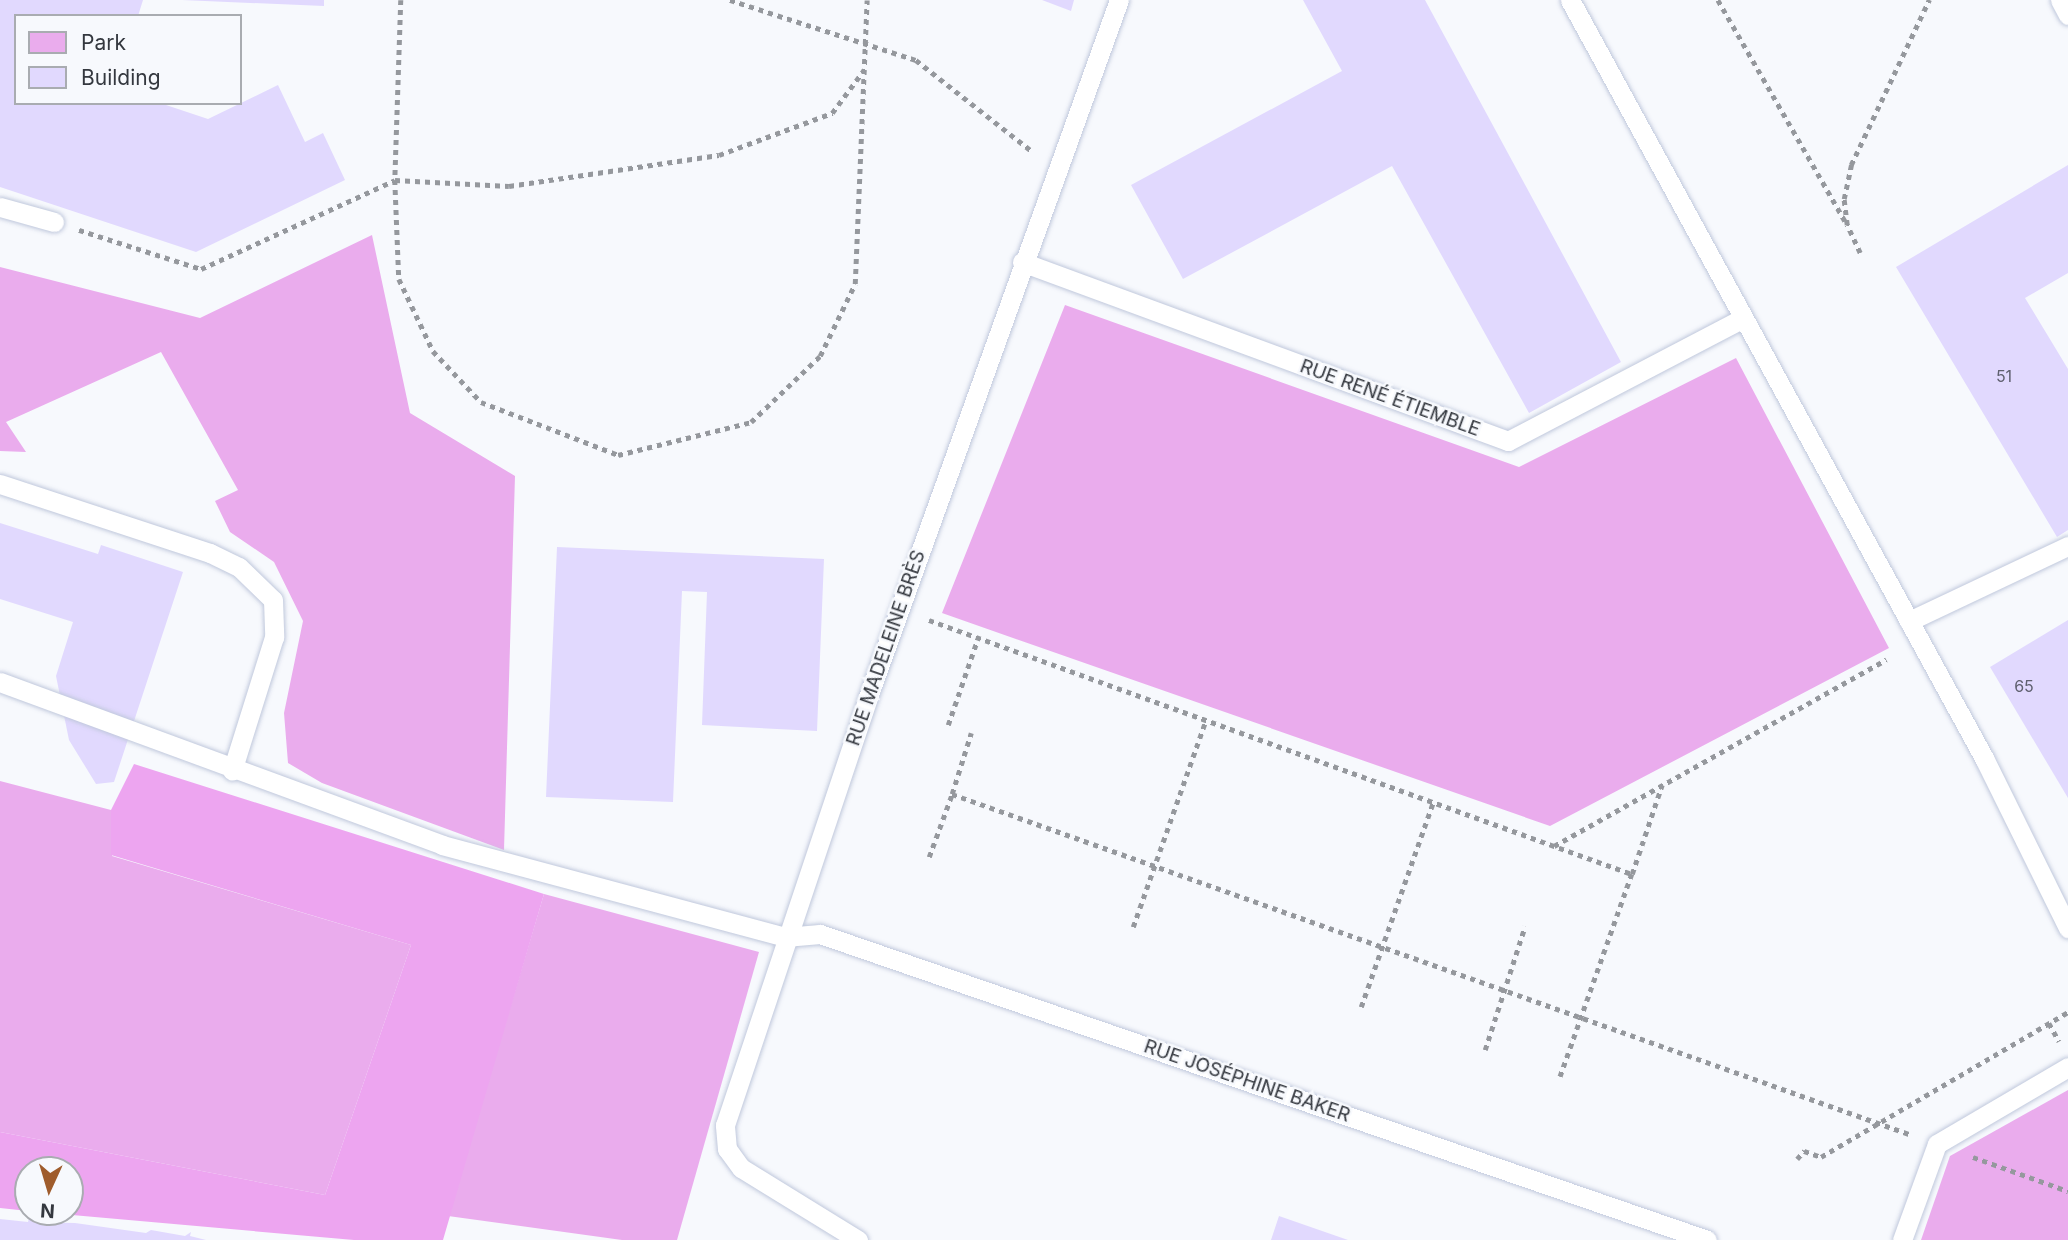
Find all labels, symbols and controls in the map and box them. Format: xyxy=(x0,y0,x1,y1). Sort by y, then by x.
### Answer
legend xyxy=(14,14,242,105)
text: Park xyxy=(81,30,126,55)
text: Building xyxy=(81,65,161,90)
street label: RUE RENÉ ÉTIEMBLE xyxy=(1297,355,1483,441)
house number: 51 xyxy=(1996,366,2012,386)
street label: RUE MADELEINE BRÈS xyxy=(842,547,930,749)
house number: 65 xyxy=(2014,676,2034,696)
street label: RUE JOSÉPHINE BAKER xyxy=(1141,1035,1353,1127)
north arrow xyxy=(14,1156,84,1226)
text: N xyxy=(40,1198,56,1222)

